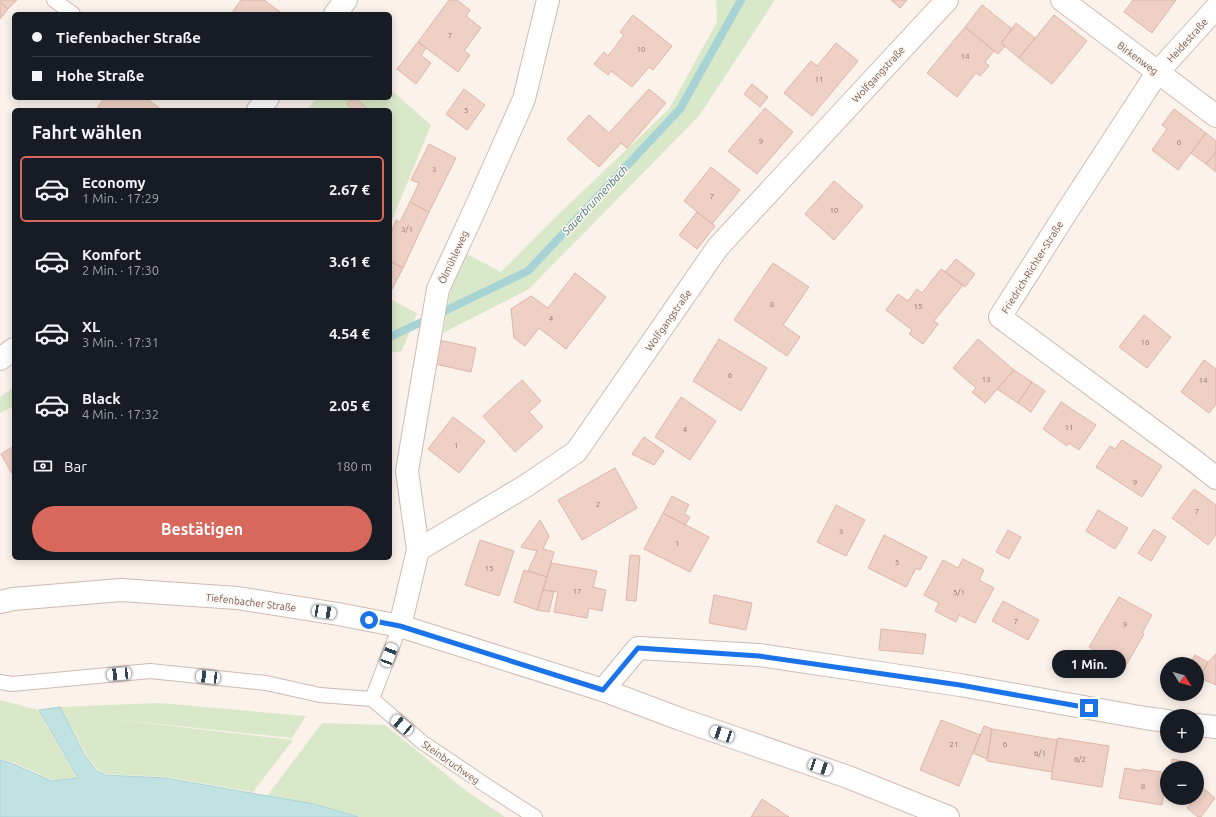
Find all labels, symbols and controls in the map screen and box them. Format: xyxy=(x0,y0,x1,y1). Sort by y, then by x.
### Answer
street label: Heidestraße xyxy=(1165,16,1210,64)
text: Tiefenbacher Straße xyxy=(56,29,201,46)
house number: 7 xyxy=(448,31,452,40)
street label: Birkenweg xyxy=(1115,40,1160,77)
street label: Wolfgangstraße xyxy=(850,44,907,105)
house number: 10 xyxy=(636,45,646,54)
house number: 14 xyxy=(960,52,970,61)
text: Hohe Straße xyxy=(56,67,144,84)
house number: 11 xyxy=(814,75,824,84)
house number: 5 xyxy=(464,106,468,115)
text: Fahrt wählen xyxy=(32,122,142,142)
house number: 9 xyxy=(759,137,763,146)
house number: 6 xyxy=(1177,138,1182,147)
water label: Sauerbrunnenbach xyxy=(559,163,630,238)
house number: 3 xyxy=(432,165,436,174)
icon: car xyxy=(34,171,70,207)
text: Economy xyxy=(82,174,146,191)
text: 2.67 € xyxy=(329,181,370,198)
text: 1 Min. · 17:29 xyxy=(82,191,159,205)
house number: 7 xyxy=(710,192,714,201)
house number: 10 xyxy=(829,206,839,215)
street label: Friedrich-Richter-Straße xyxy=(999,219,1065,315)
house number: 3/1 xyxy=(401,225,413,234)
street label: Ölmühleweg xyxy=(436,229,471,286)
icon: car xyxy=(34,243,70,279)
text: Komfort xyxy=(82,246,141,263)
text: 3.61 € xyxy=(329,253,370,270)
text: 2 Min. · 17:30 xyxy=(82,263,159,277)
street label: Wolfgangstraße xyxy=(643,287,694,353)
house number: 8 xyxy=(770,300,775,309)
house number: 15 xyxy=(913,302,923,311)
house number: 4 xyxy=(549,314,554,323)
icon: car xyxy=(34,315,70,351)
text: XL xyxy=(82,318,100,335)
text: 4.54 € xyxy=(329,325,370,342)
text: 3 Min. · 17:31 xyxy=(82,335,159,349)
house number: 16 xyxy=(1140,338,1150,347)
house number: 6 xyxy=(728,371,733,380)
house number: 13 xyxy=(981,375,991,384)
house number: 14 xyxy=(1198,376,1208,385)
icon: car xyxy=(34,387,70,423)
text: Black xyxy=(82,390,121,407)
text: 2.05 € xyxy=(329,397,370,414)
text: 4 Min. · 17:32 xyxy=(82,407,159,421)
house number: 11 xyxy=(1064,423,1074,432)
house number: 4 xyxy=(683,425,688,434)
house number: 1 xyxy=(454,441,458,450)
icon: cash xyxy=(32,455,54,477)
text: Bar xyxy=(64,458,87,475)
text: 180 m xyxy=(336,459,372,473)
house number: 9 xyxy=(1133,478,1137,487)
house number: 2 xyxy=(596,500,600,509)
button: Bestätigen xyxy=(32,506,372,552)
house number: 7 xyxy=(1195,507,1199,516)
house number: 3 xyxy=(839,527,843,536)
house number: 1 xyxy=(675,539,679,548)
house number: 5 xyxy=(895,558,899,567)
house number: 15 xyxy=(484,564,494,573)
house number: 17 xyxy=(572,587,582,596)
house number: 5/1 xyxy=(953,588,965,597)
street label: Tiefenbacher Straße xyxy=(205,591,297,614)
car xyxy=(311,604,337,620)
route start xyxy=(360,611,378,629)
house number: 7 xyxy=(1014,617,1018,626)
house number: 9 xyxy=(1123,620,1127,629)
car xyxy=(379,642,399,668)
callout: 1 Min. xyxy=(1052,650,1126,678)
text: 1 Min. xyxy=(1071,657,1107,671)
north arrow xyxy=(1160,657,1204,701)
map controls xyxy=(1160,657,1204,805)
car xyxy=(107,667,131,681)
car xyxy=(195,670,221,684)
route end xyxy=(1080,699,1098,717)
button: + xyxy=(1160,709,1204,753)
car xyxy=(389,713,415,737)
car xyxy=(709,724,735,744)
street label: Steinbruchweg xyxy=(420,739,482,786)
house number: 21 xyxy=(949,740,959,749)
house number: 6 xyxy=(1003,740,1008,749)
house number: 6/1 xyxy=(1034,749,1046,758)
house number: 6/2 xyxy=(1074,755,1086,764)
car xyxy=(807,757,833,777)
button: − xyxy=(1160,761,1204,805)
house number: 8 xyxy=(1141,782,1146,791)

